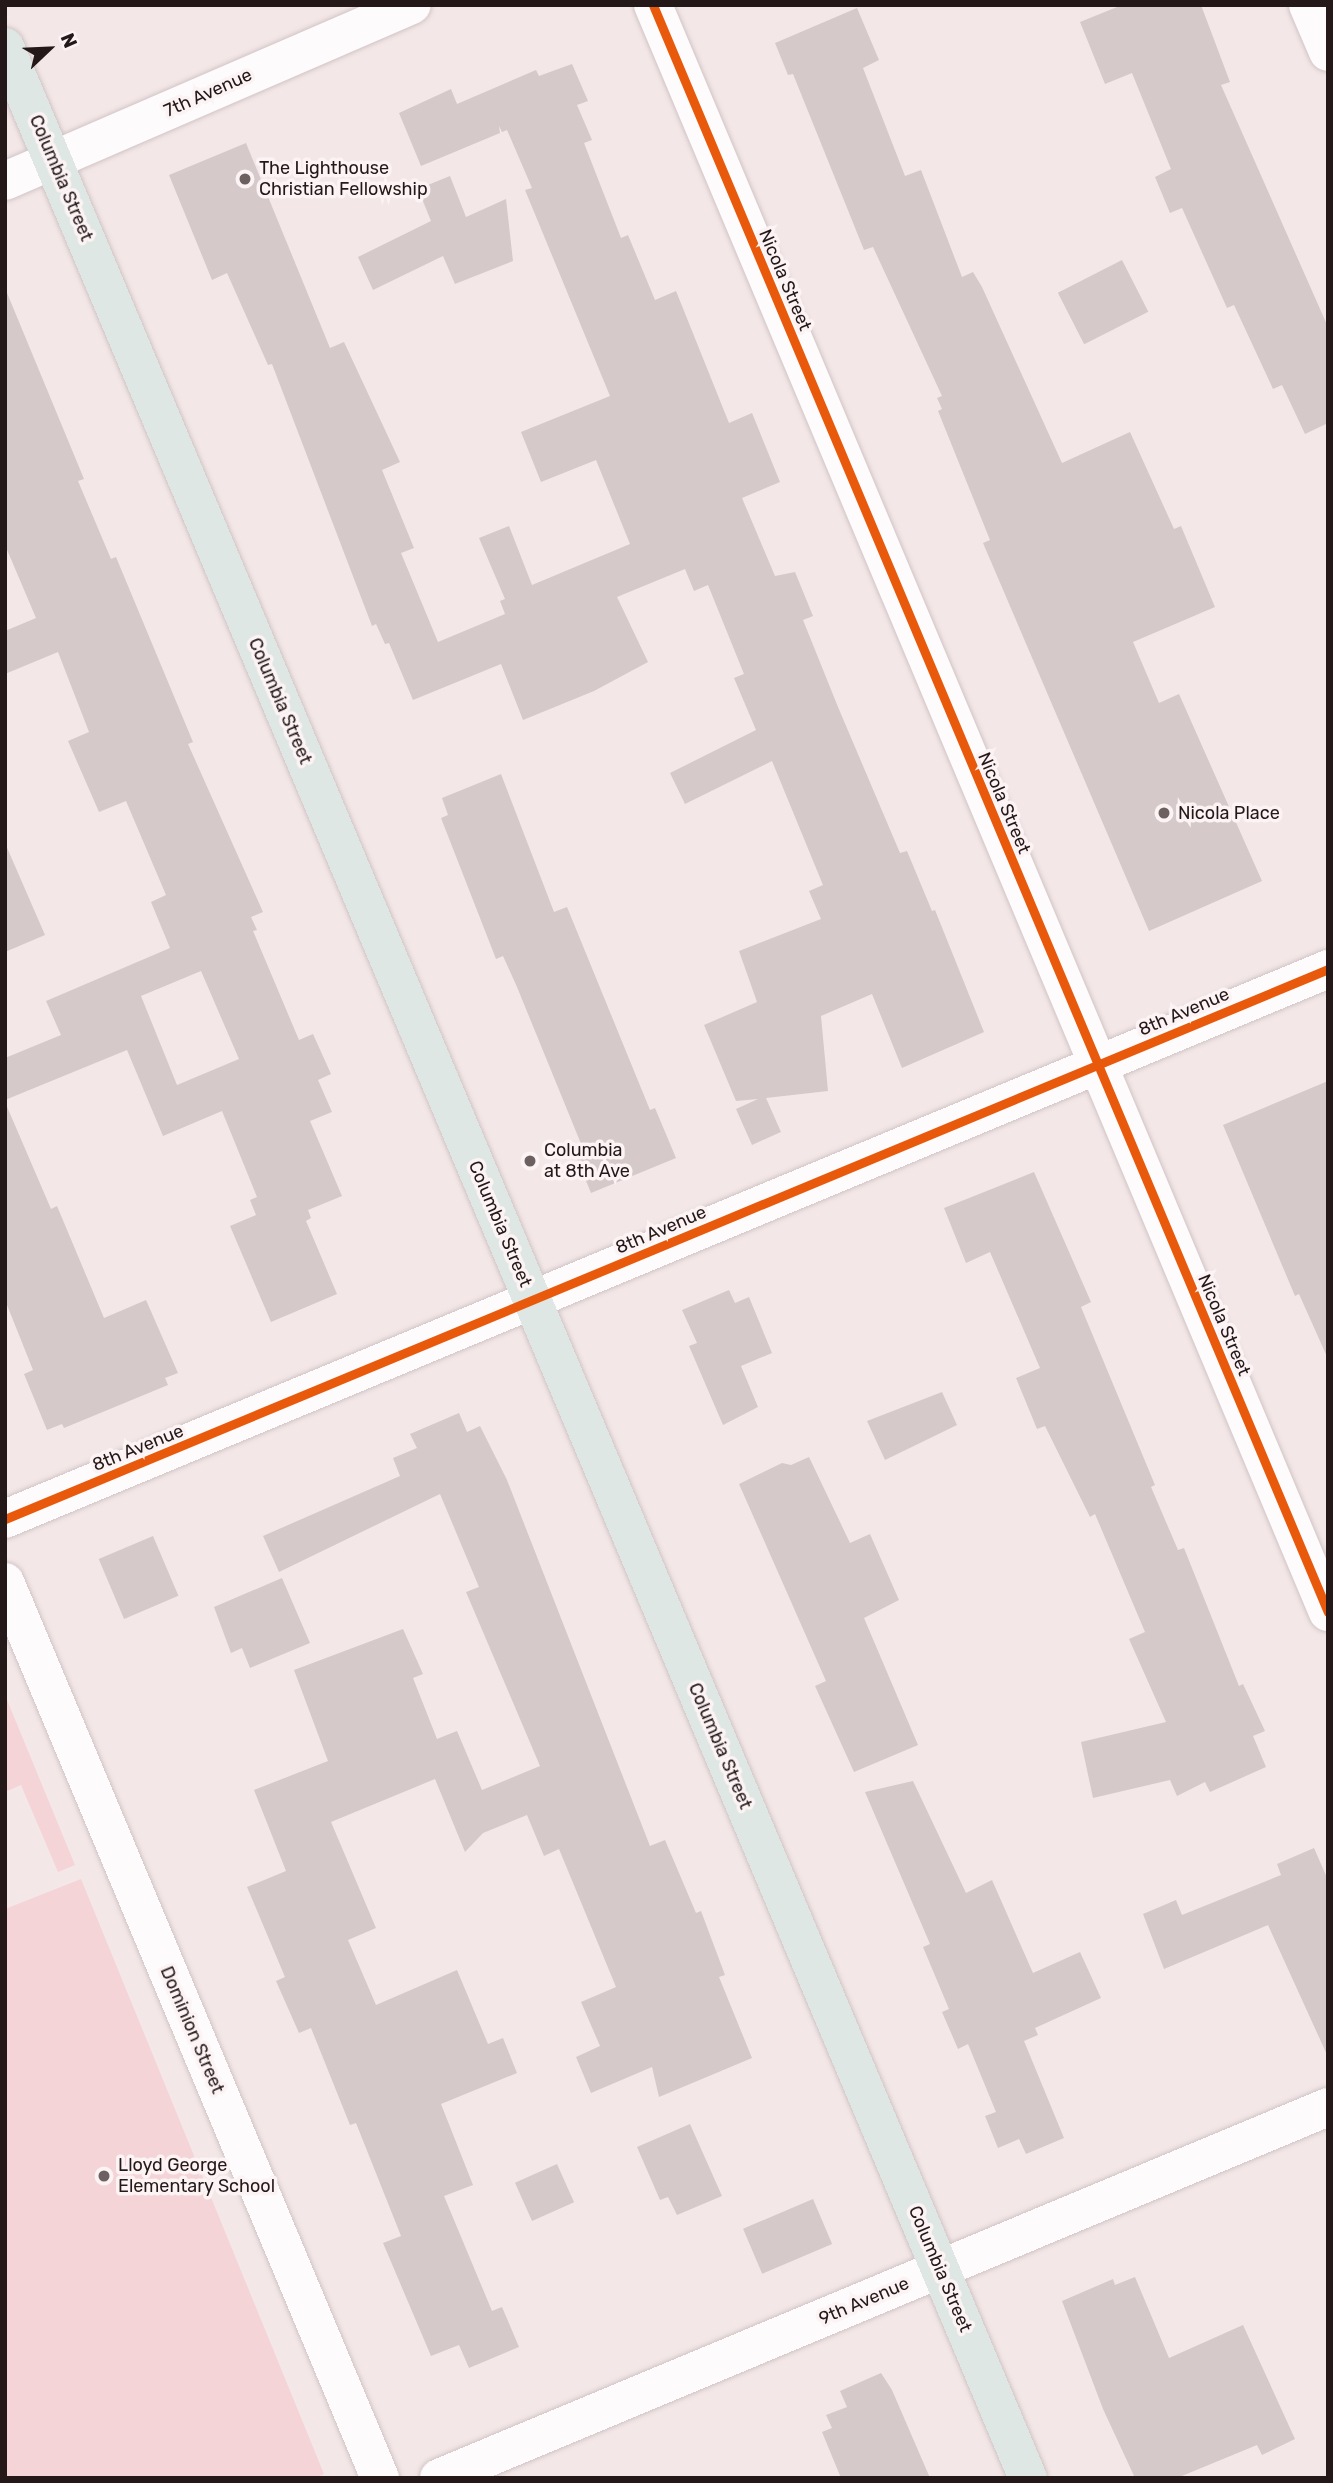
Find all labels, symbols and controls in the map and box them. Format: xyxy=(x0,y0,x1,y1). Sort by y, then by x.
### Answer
north arrow xyxy=(14,14,84,84)
text: N xyxy=(56,30,82,51)
street label: 7th Avenue xyxy=(160,64,256,122)
street label: Columbia Street xyxy=(25,112,97,244)
place label: The Lighthouse Christian Fellowship xyxy=(259,158,428,200)
marker: The Lighthouse Christian Fellowship xyxy=(237,171,253,187)
street label: Nicola Street xyxy=(754,226,816,334)
street label: Columbia Street xyxy=(244,635,316,767)
street label: Nicola Street xyxy=(973,749,1035,857)
place label: Nicola Place xyxy=(1178,802,1280,824)
marker: Nicola Place xyxy=(1156,805,1172,821)
street label: 8th Avenue xyxy=(1135,983,1233,1041)
place label: Columbia at 8th Ave xyxy=(544,1140,630,1182)
marker: Columbia at 8th Ave xyxy=(522,1153,538,1169)
street label: Columbia Street xyxy=(464,1158,536,1290)
street label: 8th Avenue xyxy=(612,1201,710,1259)
street label: Nicola Street xyxy=(1193,1271,1255,1379)
street label: 8th Avenue xyxy=(89,1420,187,1476)
street label: Columbia Street xyxy=(684,1680,756,1812)
street label: Dominion Street xyxy=(155,1963,229,2097)
place label: Lloyd George Elementary School xyxy=(118,2155,276,2198)
marker: Lloyd George Elementary School xyxy=(96,2168,112,2184)
street label: Columbia Street xyxy=(904,2203,976,2335)
street label: 9th Avenue xyxy=(816,2272,912,2330)

